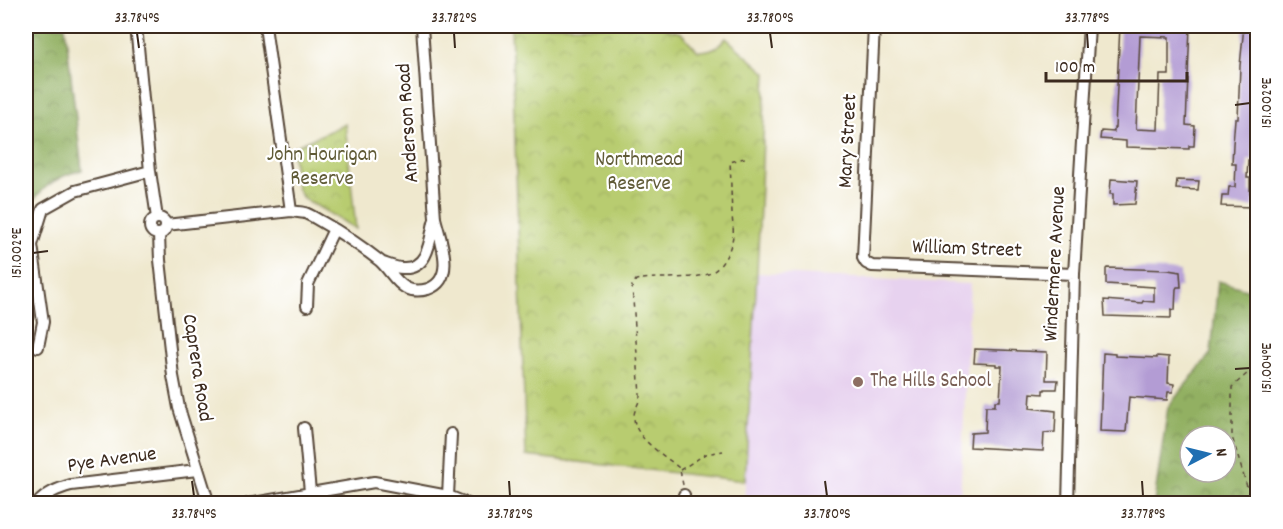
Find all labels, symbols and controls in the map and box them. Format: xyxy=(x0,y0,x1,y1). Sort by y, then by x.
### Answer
text: 33.784°S xyxy=(114,8,160,30)
text: 33.782°S xyxy=(431,8,477,30)
text: 33.780°S xyxy=(746,8,794,30)
text: 33.778°S xyxy=(1065,8,1109,30)
scale bar xyxy=(1046,45,1187,83)
text: 100 m xyxy=(1055,56,1095,81)
street label: Anderson Road xyxy=(390,62,428,184)
text: 151.002°E xyxy=(1257,78,1279,128)
street label: Mary Street xyxy=(832,93,866,189)
park label: John Hourigan Reserve xyxy=(267,141,377,195)
park label: Northmead Reserve xyxy=(595,146,683,200)
street label: Windermere Avenue xyxy=(1037,186,1075,342)
text: 151.002°E xyxy=(7,228,29,278)
street label: William Street xyxy=(912,233,1023,267)
street label: Caprera Road xyxy=(173,312,219,424)
text: 151.004°E xyxy=(1257,343,1279,393)
place label: The Hills School xyxy=(870,367,991,397)
marker: The Hills School xyxy=(851,375,865,389)
north arrow xyxy=(1178,424,1238,484)
street label: Pye Avenue xyxy=(66,440,158,482)
text: N xyxy=(1209,447,1232,458)
text: 33.784°S xyxy=(171,504,217,526)
text: 33.782°S xyxy=(487,504,533,526)
text: 33.780°S xyxy=(803,504,851,526)
text: 33.778°S xyxy=(1121,504,1165,526)

